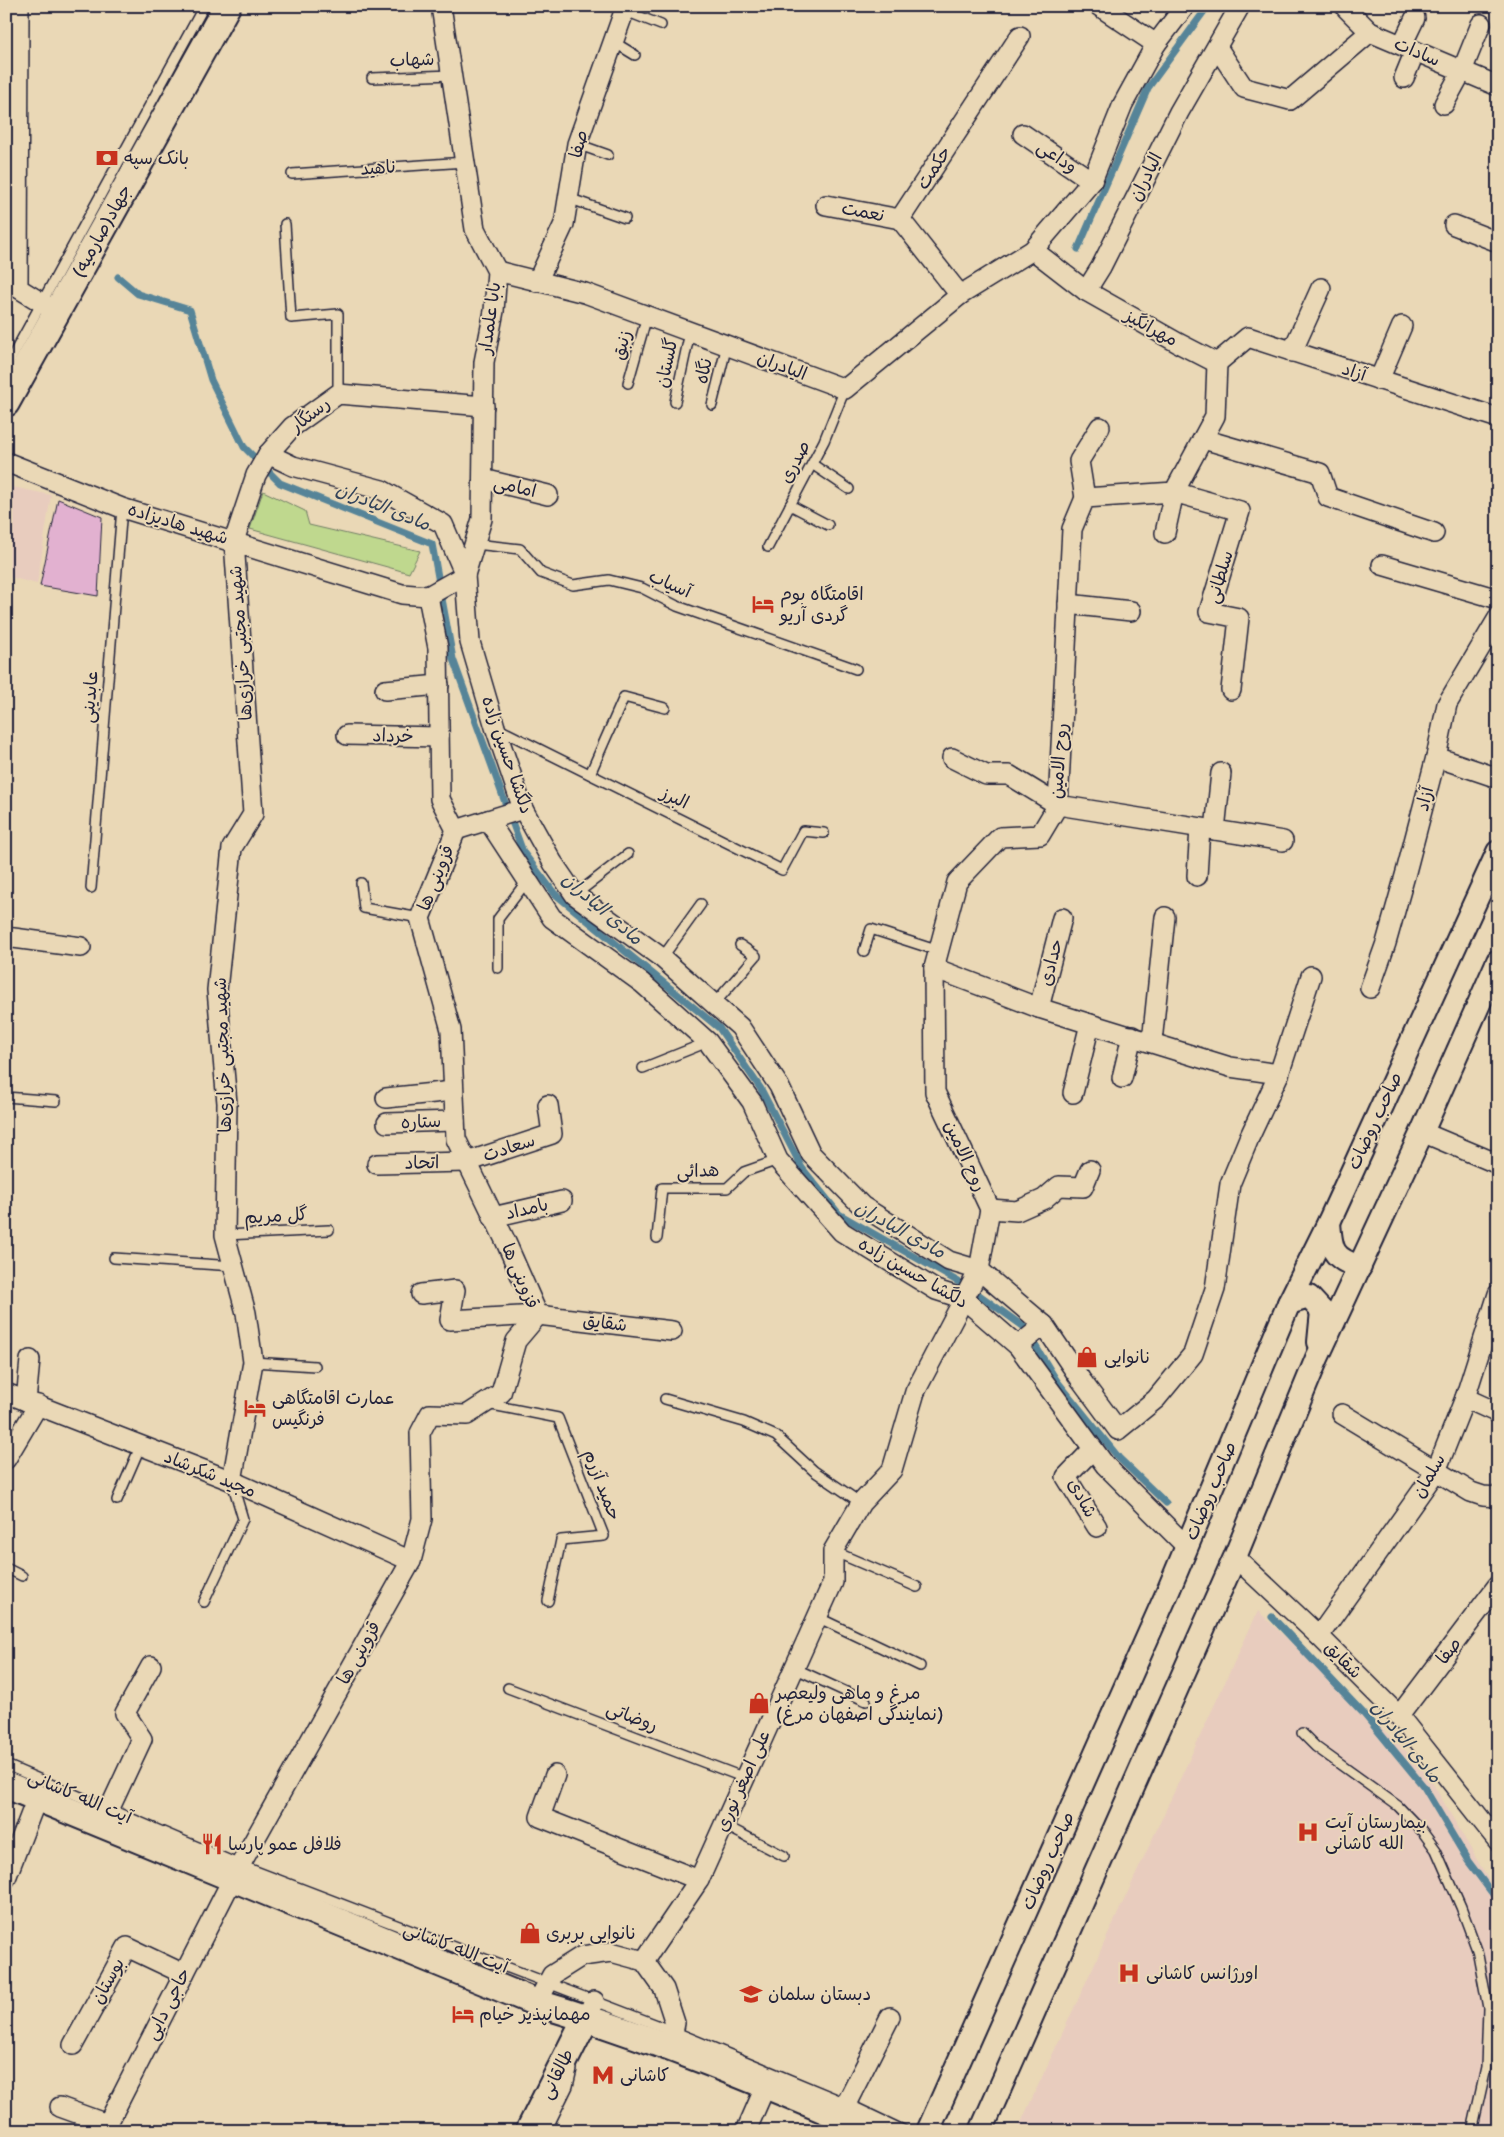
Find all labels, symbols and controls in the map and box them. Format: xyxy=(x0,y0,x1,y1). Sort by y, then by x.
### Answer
street label: سادات xyxy=(1391,33,1443,71)
street label: شهاب xyxy=(389,49,435,71)
street label: صفا xyxy=(565,128,593,160)
street label: وداعی xyxy=(1033,136,1081,178)
street label: حکمت xyxy=(912,143,956,193)
bank icon: بانک سپه xyxy=(94,145,120,171)
place label: بانک سپه xyxy=(124,148,189,170)
street label: الیادران xyxy=(1125,149,1167,205)
street label: ناهید xyxy=(360,156,396,180)
street label: جهاد(صارمیه) xyxy=(68,181,136,281)
street label: نعمت xyxy=(840,198,886,226)
street label: بابا علمدار xyxy=(474,281,505,357)
street label: مهرانگیز xyxy=(1119,304,1181,351)
street label: زنبق xyxy=(608,328,636,362)
street label: گلستان xyxy=(651,336,683,390)
street label: الیادران xyxy=(754,347,810,385)
street label: نگاه xyxy=(691,356,717,386)
street label: آزاد xyxy=(1339,358,1370,386)
street label: رستگار xyxy=(285,393,334,438)
street label: صدری xyxy=(775,437,815,487)
street label: امامی xyxy=(492,472,538,502)
water label: مادی الیادران xyxy=(333,478,433,536)
street label: شهید هادیزاده xyxy=(125,499,231,549)
street label: سلطانی xyxy=(1202,548,1238,606)
street label: شهید مجتبی خرازی‌ها xyxy=(225,565,257,721)
street label: آسیاب xyxy=(645,565,696,603)
place label: اقامتگاه بوم گردی آریو xyxy=(778,584,864,626)
hotel icon: اقامتگاه بوم گردی آریو xyxy=(750,591,776,617)
street label: عابدینی xyxy=(77,670,103,724)
street label: دلگشا حسین زاده xyxy=(477,693,537,817)
street label: روح الامین xyxy=(1046,722,1072,800)
street label: خرداد xyxy=(372,725,414,747)
street label: البرز xyxy=(656,781,692,814)
street label: آزاد xyxy=(1412,783,1439,813)
street label: قزوینی ها xyxy=(413,842,459,914)
water label: مادی الیادران xyxy=(557,868,647,950)
street label: حدادی xyxy=(1035,938,1067,988)
street label: شهید مجتبی خرازی‌ها xyxy=(210,977,236,1133)
street label: صاحب روضات xyxy=(1343,1069,1407,1173)
street label: ستاره xyxy=(400,1111,442,1133)
street label: روح الامین xyxy=(939,1117,991,1195)
street label: سعادت xyxy=(480,1130,538,1166)
street label: اتحاد xyxy=(404,1152,440,1174)
street label: هدائی xyxy=(676,1160,720,1182)
street label: بامداد xyxy=(504,1194,550,1224)
water label: مادی الیادران xyxy=(851,1196,949,1264)
street label: گل مریم xyxy=(244,1204,309,1231)
street label: دلگشا حسین زاده xyxy=(854,1233,972,1313)
street label: قزوینی ها xyxy=(497,1240,543,1312)
street label: شقایق xyxy=(582,1310,628,1336)
shop icon: نانوایی xyxy=(1074,1344,1100,1370)
place label: نانوایی xyxy=(1104,1347,1151,1368)
place label: عمارت اقامتگاهی فرنگیس xyxy=(272,1388,395,1430)
hotel icon: عمارت اقامتگاهی فرنگیس xyxy=(242,1395,268,1421)
street label: صاحب روضات xyxy=(1181,1439,1241,1543)
street label: مجید شکرشاد xyxy=(161,1446,259,1502)
street label: حمید آزرم xyxy=(576,1447,625,1524)
street label: سلمان xyxy=(1408,1450,1450,1502)
street label: شادی xyxy=(1063,1475,1101,1521)
street label: قزوینی ها xyxy=(333,1618,385,1688)
street label: صفا xyxy=(1432,1633,1466,1669)
street label: شقایق xyxy=(1320,1637,1366,1683)
place label: مرغ و ماهی ولیعصر (نمایندگی اصفهان مرغ) xyxy=(774,1683,944,1726)
shop icon: مرغ و ماهی ولیعصر (نمایندگی اصفهان مرغ) xyxy=(746,1690,772,1716)
water label: مادی الیادران xyxy=(1366,1696,1446,1788)
street label: روضاتی xyxy=(603,1698,661,1736)
street label: علی اصغر نوری xyxy=(711,1727,775,1835)
street label: آیت الله کاشانی xyxy=(25,1766,137,1829)
street label: صاحب روضات xyxy=(1017,1809,1079,1913)
place label: بیمارستان آیت الله کاشانی xyxy=(1325,1812,1427,1854)
hospital icon: بیمارستان آیت الله کاشانی xyxy=(1295,1819,1321,1845)
restaurant icon: فلافل عمو پارسا xyxy=(199,1831,225,1857)
place label: فلافل عمو پارسا xyxy=(228,1834,342,1856)
street label: آیت الله کاشانی xyxy=(401,1918,513,1978)
shop icon: نانوایی بربری xyxy=(517,1920,543,1946)
place label: نانوایی بربری xyxy=(546,1923,636,1944)
street label: بوستان xyxy=(87,1954,129,2008)
hospital icon: اورژانس کاشانی xyxy=(1116,1960,1142,1986)
place label: اورژانس کاشانی xyxy=(1146,1963,1258,1984)
street label: حاجی دایی xyxy=(141,1965,195,2043)
school or university icon: دبستان سلمان xyxy=(738,1981,764,2007)
place label: دبستان سلمان xyxy=(768,1984,871,2005)
hotel icon: مهمانپذیر خیام xyxy=(450,2001,476,2027)
place label: مهمانپذیر خیام xyxy=(479,2004,591,2028)
street label: طالقانی xyxy=(536,2045,578,2103)
metro station icon: کاشانی xyxy=(590,2062,616,2088)
place label: کاشانی xyxy=(620,2065,670,2086)

